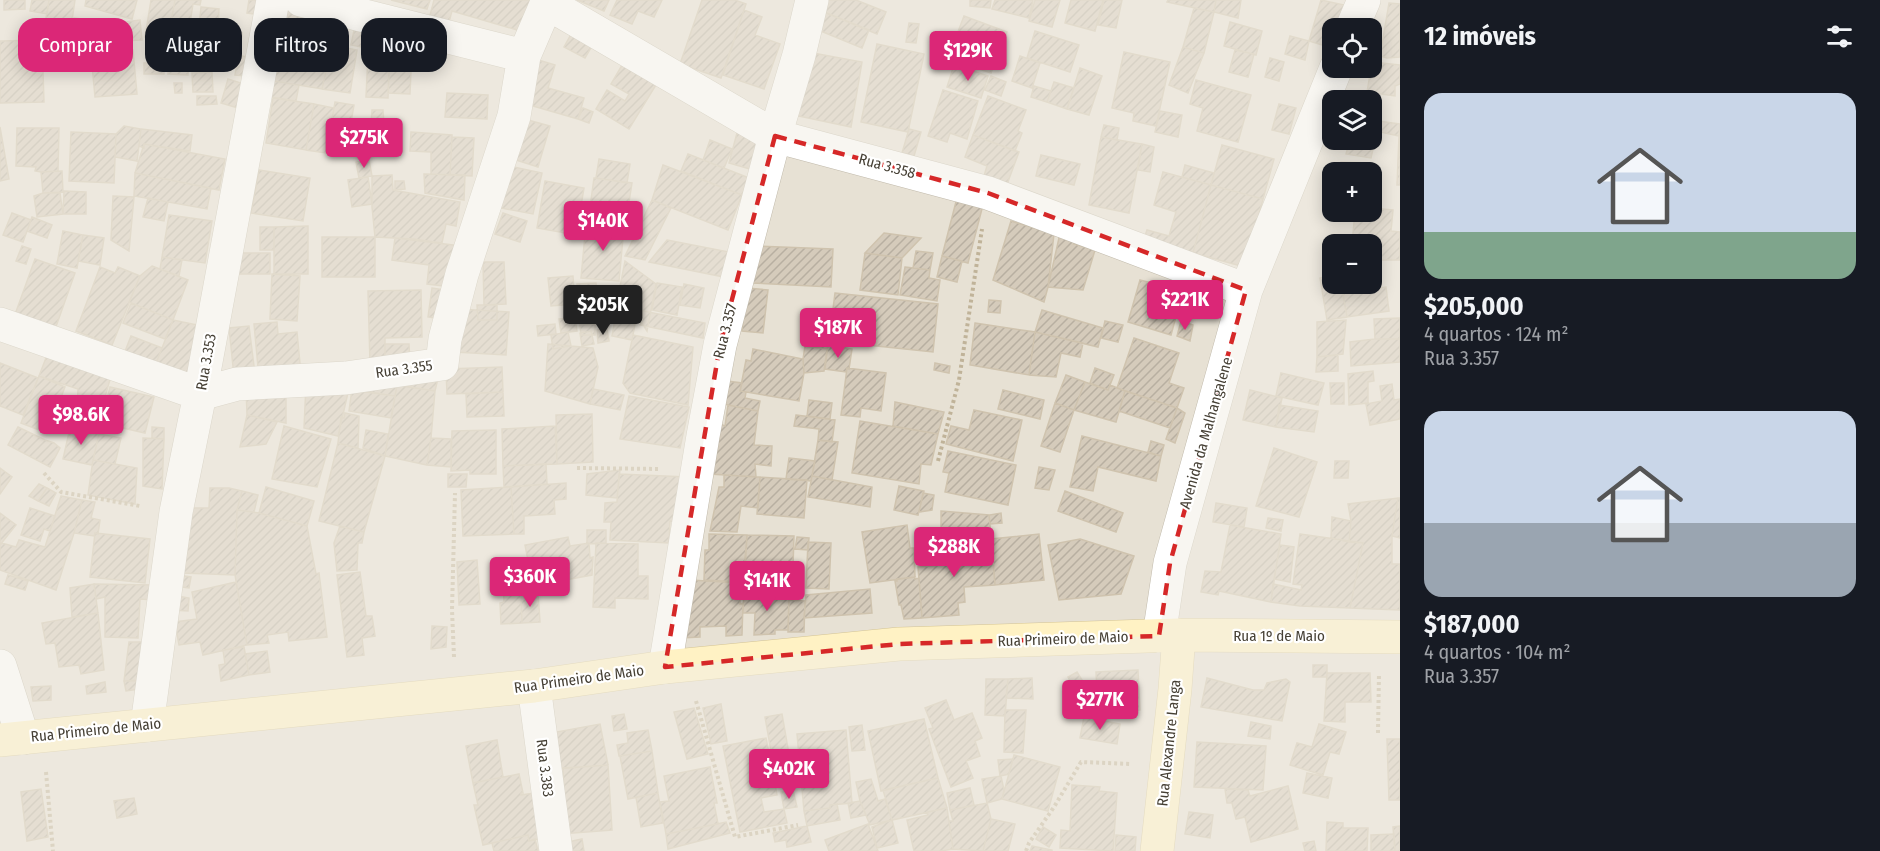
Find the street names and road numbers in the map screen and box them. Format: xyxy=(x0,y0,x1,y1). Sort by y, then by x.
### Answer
street label: Rua 3.358 xyxy=(857,150,917,182)
street label: Rua 3.357 xyxy=(709,301,741,361)
street label: Rua 3.353 xyxy=(192,332,220,392)
street label: Avenida da Malhangalene xyxy=(1176,355,1236,511)
street label: Rua 3.355 xyxy=(374,356,434,382)
street label: Rua 1º de Maio xyxy=(1233,627,1325,645)
street label: Rua Primeiro de Maio xyxy=(997,628,1129,650)
street label: Rua Primeiro de Maio xyxy=(513,661,645,697)
street label: Rua Alexandre Langa xyxy=(1153,679,1185,807)
street label: Rua Primeiro de Maio xyxy=(30,714,162,746)
street label: Rua 3.383 xyxy=(533,738,557,798)

